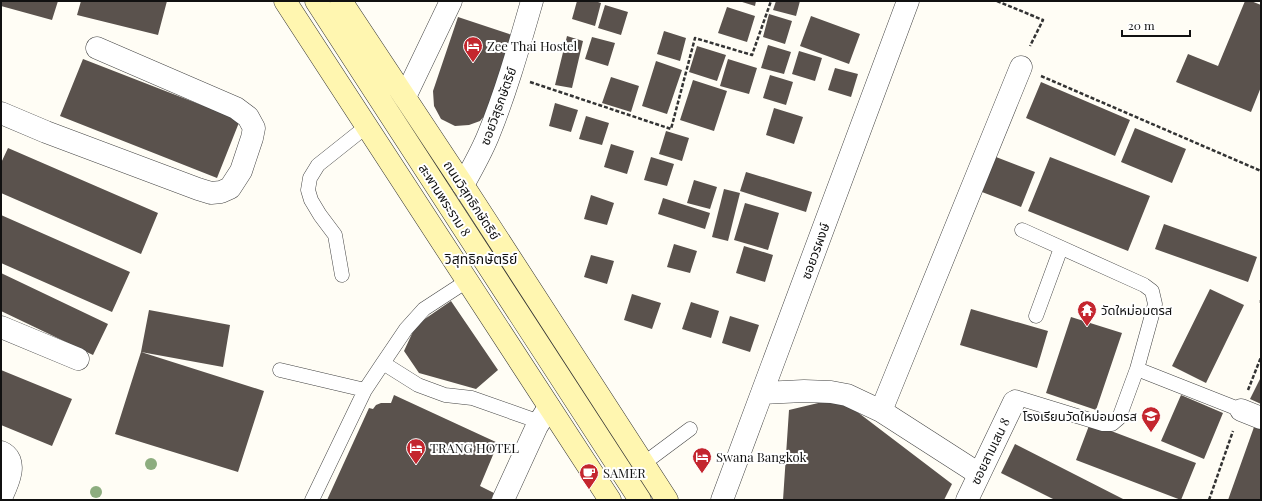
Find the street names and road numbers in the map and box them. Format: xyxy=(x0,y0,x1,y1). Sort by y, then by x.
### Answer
street label: ซอยวิสุธกษัตริย์ xyxy=(476,64,520,147)
street label: ถนนวิสุทธิกษัตริย์ xyxy=(440,157,504,243)
street label: สะพานพระราม 8 xyxy=(416,160,475,240)
street label: ซอยวรผงษ์ xyxy=(796,220,833,281)
street label: ซอยสามเสน 8 xyxy=(966,414,1013,487)

